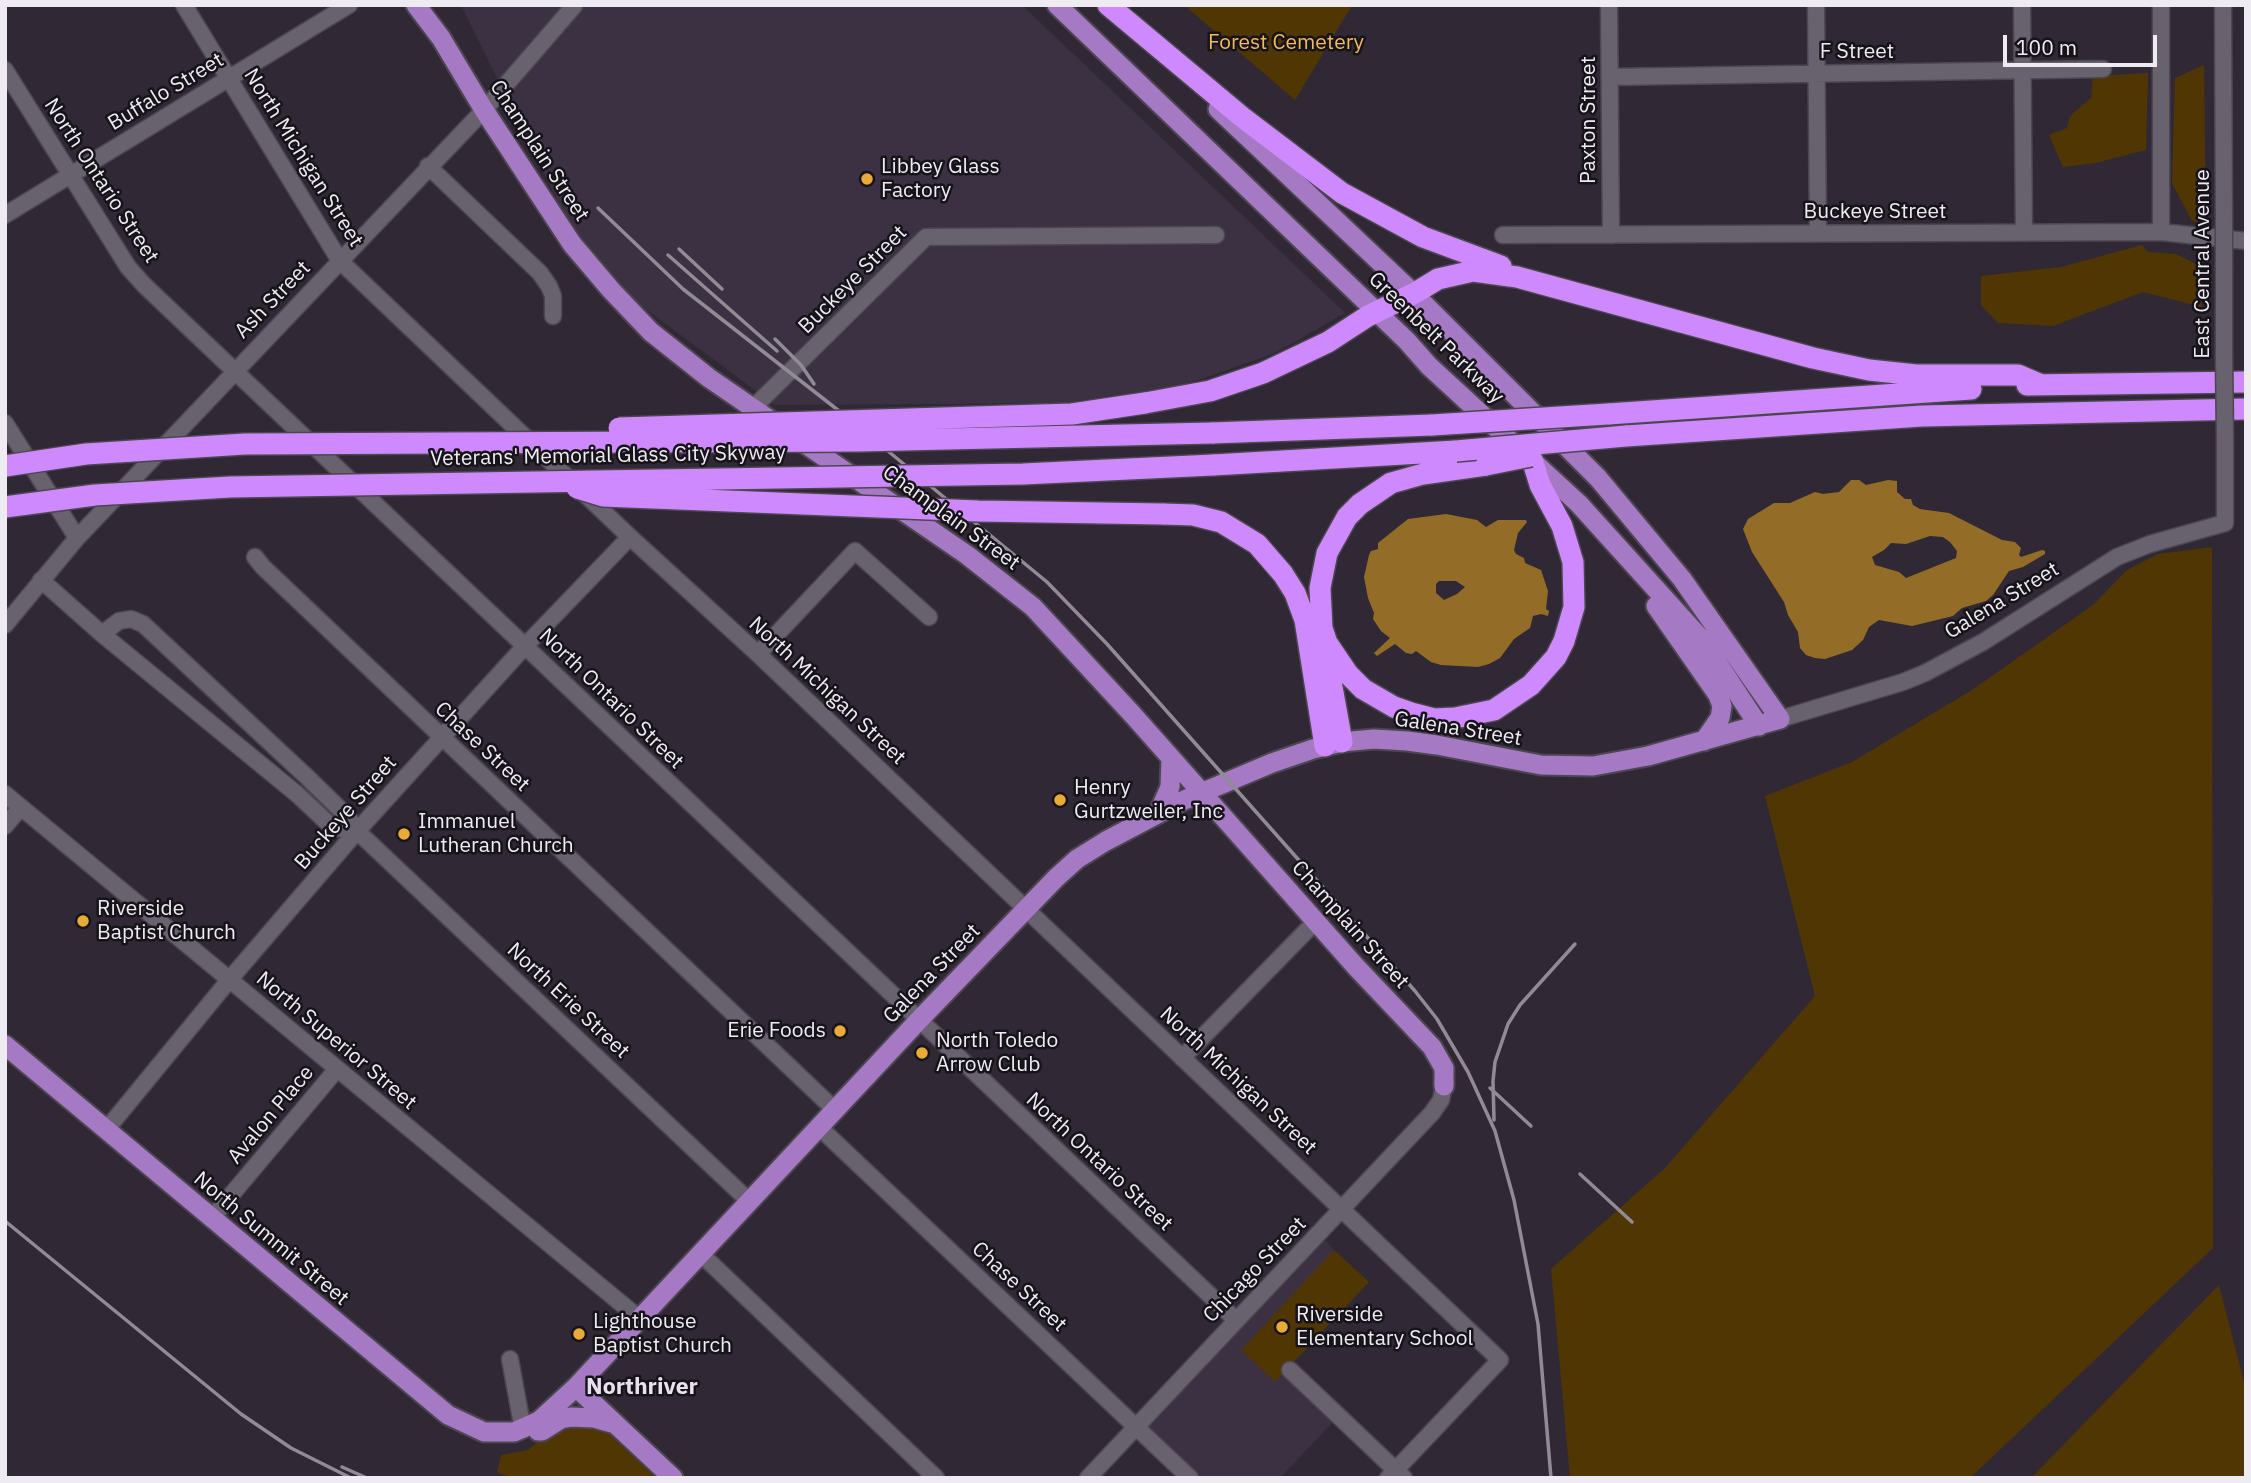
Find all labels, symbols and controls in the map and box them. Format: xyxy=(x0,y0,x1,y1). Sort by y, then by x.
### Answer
scale bar xyxy=(2006,21,2160,65)
park label: Forest Cemetery xyxy=(1208,30,1364,56)
text: 100 m xyxy=(2016,33,2077,61)
street label: F Street xyxy=(1820,39,1894,65)
street label: Buffalo Street xyxy=(104,48,228,136)
street label: Paxton Street xyxy=(1576,56,1602,184)
street label: North Michigan Street xyxy=(238,64,368,252)
street label: Champlain Street xyxy=(484,76,594,226)
street label: North Ontario Street xyxy=(38,94,164,268)
place label: Libbey Glass Factory xyxy=(881,154,1000,204)
street label: East Central Avenue xyxy=(2190,169,2216,359)
marker: Libbey Glass Factory xyxy=(859,171,875,187)
street label: Buckeye Street xyxy=(1804,199,1946,225)
street label: Buckeye Street xyxy=(794,221,912,339)
street label: Ash Street xyxy=(230,256,316,344)
street label: Greenbelt Parkway xyxy=(1363,267,1509,409)
street label: Veterans' Memorial Glass City Skyway xyxy=(430,440,786,472)
street label: Champlain Street xyxy=(878,460,1024,576)
street label: Galena Street xyxy=(1940,557,2064,645)
street label: North Michigan Street xyxy=(743,612,911,770)
street label: North Ontario Street xyxy=(533,623,689,775)
street label: Chase Street xyxy=(429,697,535,797)
street label: Galena Street xyxy=(1392,706,1524,752)
street label: Buckeye Street xyxy=(290,751,402,875)
place label: Henry Gurtzweiler, Inc xyxy=(1074,775,1223,825)
marker: Henry Gurtzweiler, Inc xyxy=(1052,792,1068,808)
place label: Immanuel Lutheran Church xyxy=(418,809,574,859)
marker: Immanuel Lutheran Church xyxy=(396,826,412,842)
street label: Champlain Street xyxy=(1286,856,1414,994)
place label: Riverside Baptist Church xyxy=(97,896,236,946)
marker: Riverside Baptist Church xyxy=(75,913,91,929)
street label: Galena Street xyxy=(878,919,986,1029)
street label: North Erie Street xyxy=(502,938,634,1064)
street label: North Superior Street xyxy=(251,967,421,1115)
street label: North Michigan Street xyxy=(1154,1002,1322,1160)
place label: Erie Foods xyxy=(727,1018,826,1044)
marker: Erie Foods xyxy=(832,1023,848,1039)
place label: North Toledo Arrow Club xyxy=(936,1028,1058,1078)
marker: North Toledo Arrow Club xyxy=(914,1045,930,1061)
street label: Avalon Place xyxy=(223,1061,319,1169)
street label: North Ontario Street xyxy=(1020,1088,1178,1236)
street label: North Summit Street xyxy=(188,1167,354,1311)
street label: Chicago Street xyxy=(1198,1212,1312,1328)
street label: Chase Street xyxy=(966,1237,1072,1337)
place label: Riverside Elementary School xyxy=(1296,1302,1473,1352)
place label: Lighthouse Baptist Church xyxy=(593,1309,732,1359)
marker: Riverside Elementary School xyxy=(1274,1319,1290,1335)
marker: Lighthouse Baptist Church xyxy=(571,1326,587,1342)
district label: Northriver xyxy=(586,1373,698,1401)

